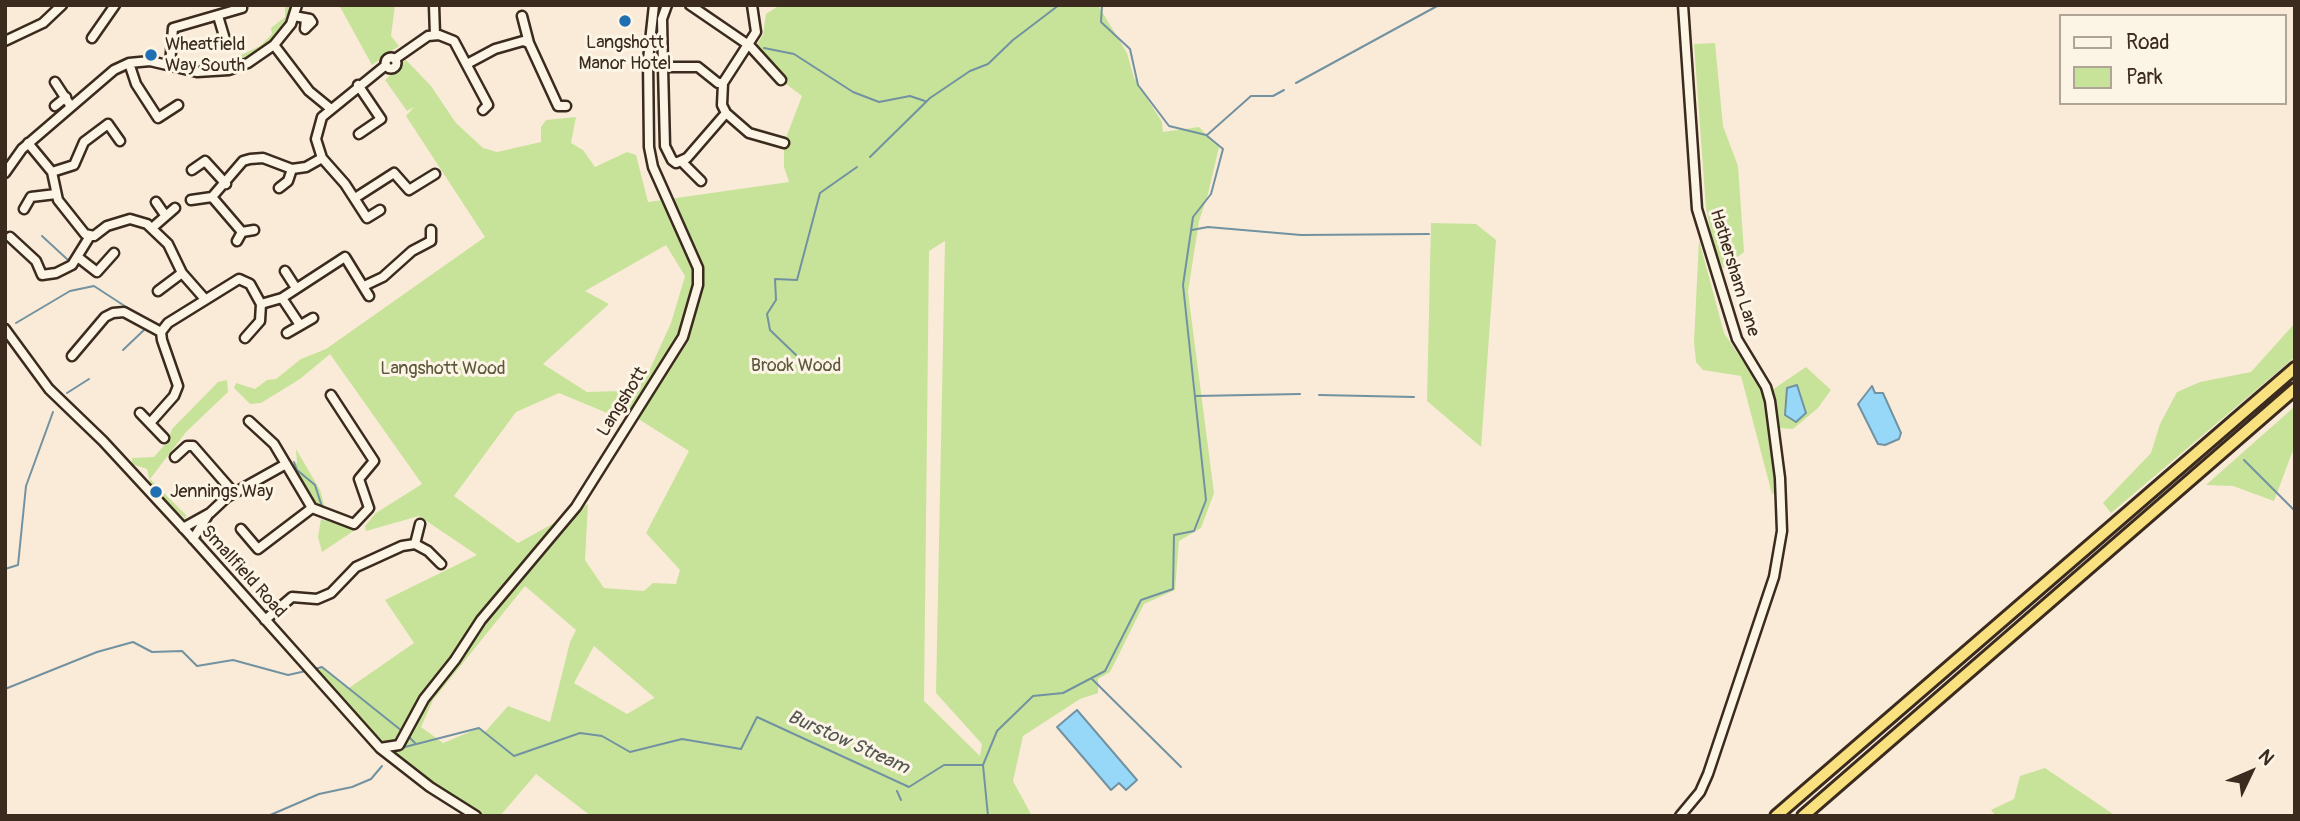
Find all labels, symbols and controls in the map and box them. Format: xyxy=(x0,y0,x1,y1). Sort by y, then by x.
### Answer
marker: Langshott Manor Hotel xyxy=(617,13,633,29)
legend xyxy=(2058,14,2286,105)
text: Road xyxy=(2126,29,2170,56)
place label: Langshott Manor Hotel xyxy=(579,32,671,74)
place label: Wheatfield Way South xyxy=(165,34,245,76)
marker: Wheatfield Way South xyxy=(143,47,159,63)
text: Park xyxy=(2126,64,2163,91)
street label: Hathersham Lane xyxy=(1704,207,1764,339)
park label: Brook Wood xyxy=(751,355,841,377)
park label: Langshott Wood xyxy=(380,358,506,380)
street label: Langshott xyxy=(593,363,653,441)
place label: Jennings Way xyxy=(170,481,273,503)
marker: Jennings Way xyxy=(148,484,164,500)
street label: Smallfield Road xyxy=(196,521,290,623)
water label: Burstow Stream xyxy=(784,706,912,780)
north arrow xyxy=(2216,737,2286,807)
text: N xyxy=(2253,744,2279,770)

